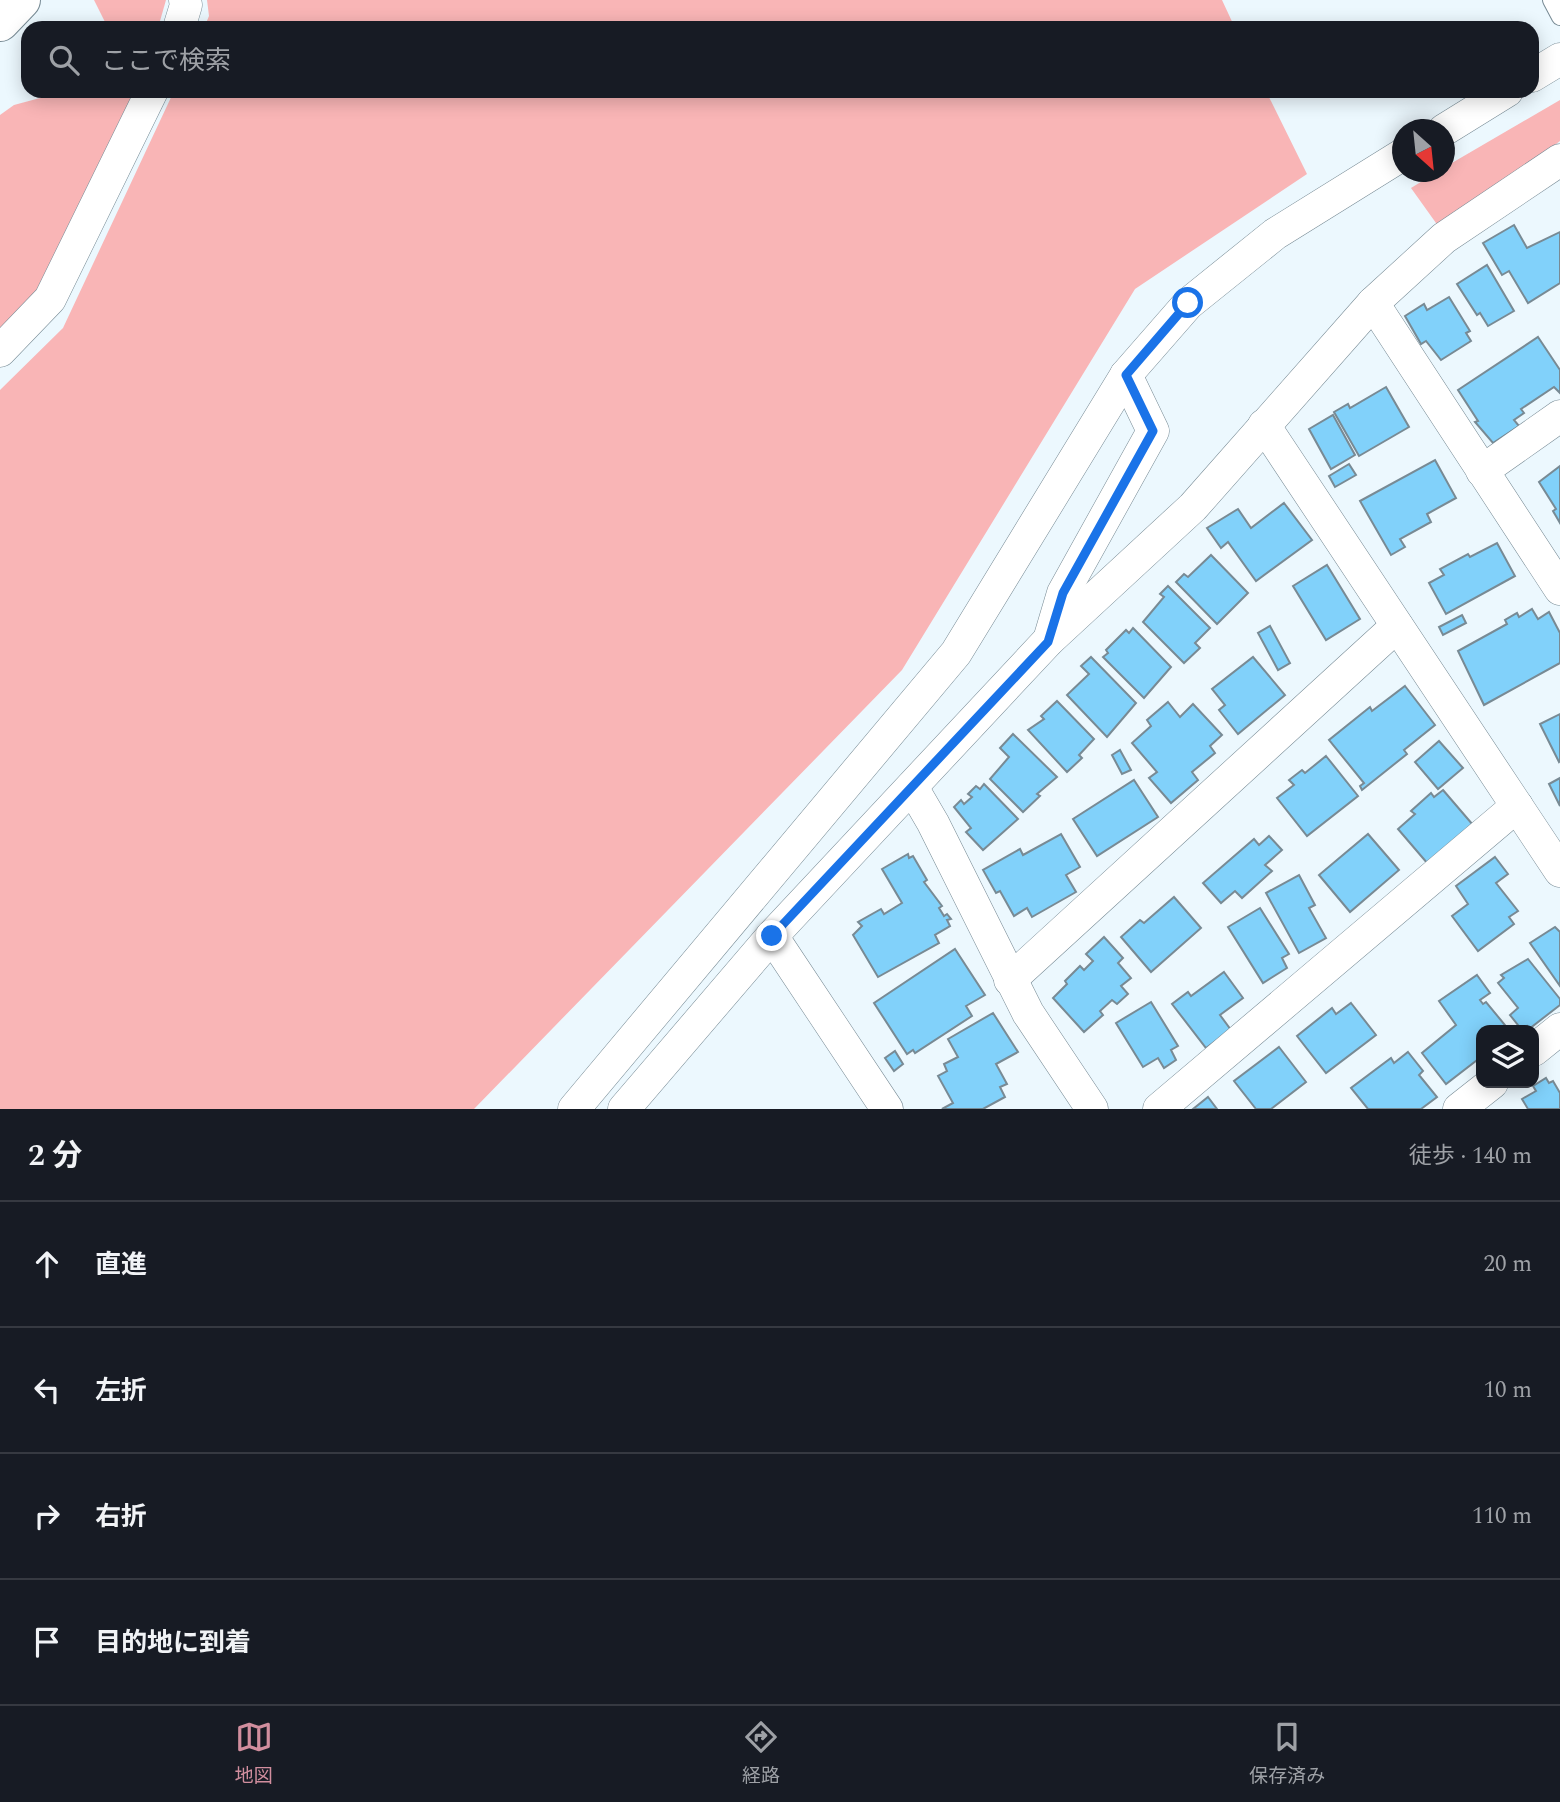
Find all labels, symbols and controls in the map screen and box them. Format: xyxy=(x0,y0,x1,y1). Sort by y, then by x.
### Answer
search box xyxy=(21,21,1539,98)
icon: search xyxy=(45,41,83,79)
text: ここで検索 xyxy=(101,41,231,81)
north arrow xyxy=(1392,119,1455,182)
route start xyxy=(1172,287,1203,318)
route end xyxy=(756,920,787,951)
map controls xyxy=(1476,1025,1539,1088)
button: layers xyxy=(1476,1025,1539,1088)
text: 2 分 xyxy=(28,1133,82,1179)
text: 徒歩 · 140 m xyxy=(1409,1139,1532,1174)
icon: ahead xyxy=(28,1245,66,1283)
text: 直進 xyxy=(95,1245,147,1285)
text: 20 m xyxy=(1483,1247,1532,1282)
icon: left xyxy=(28,1371,66,1409)
text: 左折 xyxy=(95,1371,147,1411)
text: 10 m xyxy=(1483,1373,1532,1408)
icon: right xyxy=(28,1497,66,1535)
text: 右折 xyxy=(95,1497,147,1537)
text: 110 m xyxy=(1472,1499,1532,1534)
icon: arrive xyxy=(28,1623,66,1661)
text: 目的地に到着 xyxy=(95,1623,251,1663)
tab: 地図 xyxy=(235,1718,273,1791)
tab: 経路 xyxy=(742,1718,780,1791)
tab: 保存済み xyxy=(1249,1718,1325,1791)

